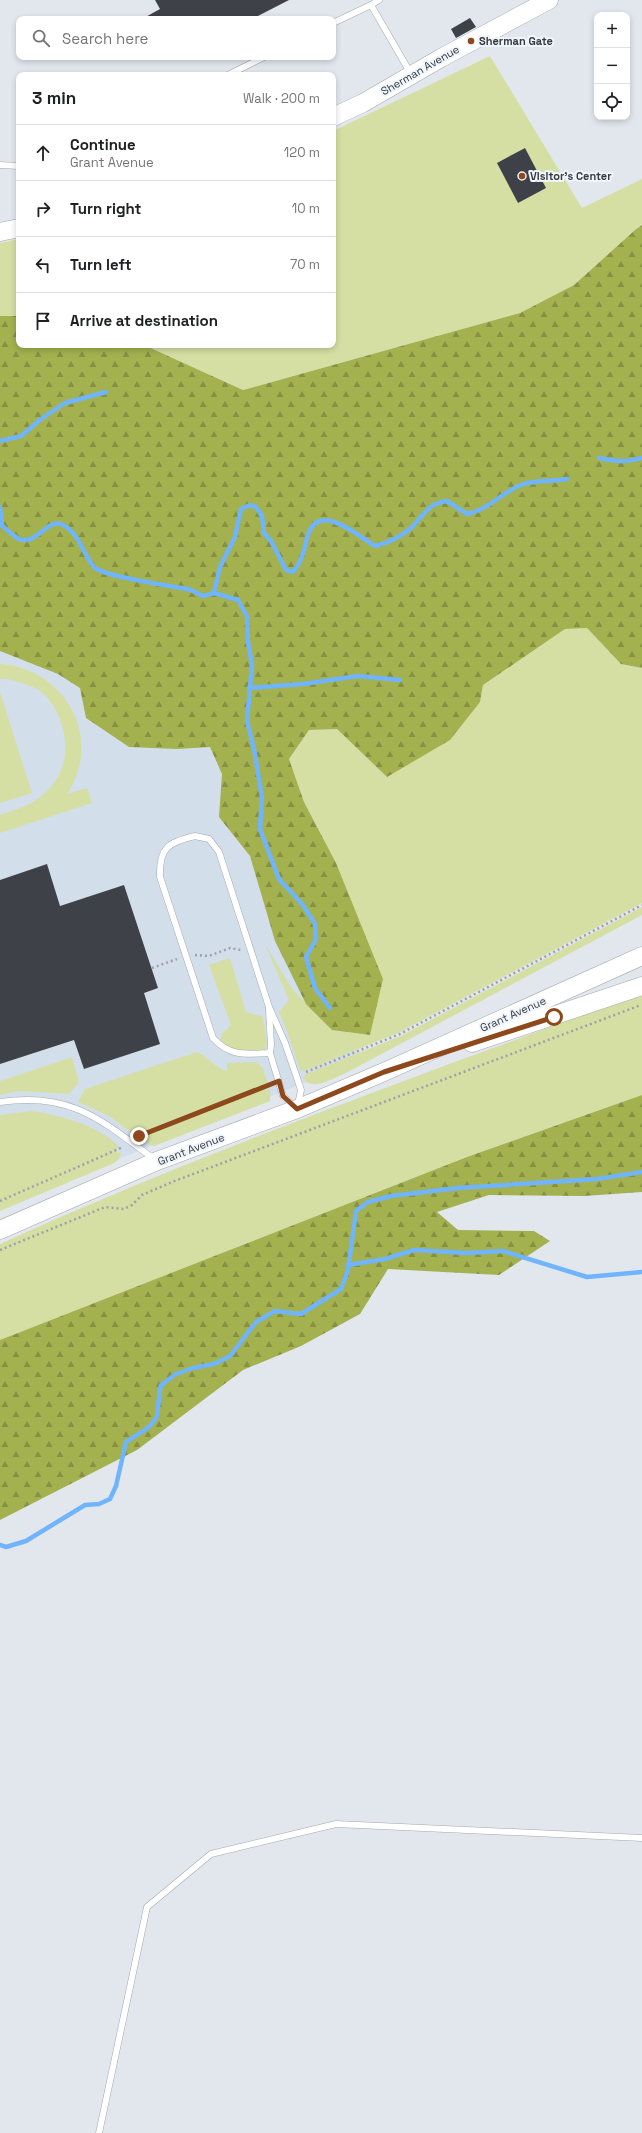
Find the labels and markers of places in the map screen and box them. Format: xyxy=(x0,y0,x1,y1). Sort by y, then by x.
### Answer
place label: Sherman Gate xyxy=(479,34,553,48)
marker: Sherman Gate xyxy=(466,36,476,46)
place label: Visitor's Center xyxy=(530,169,612,183)
marker: Visitor's Center xyxy=(517,171,527,181)

